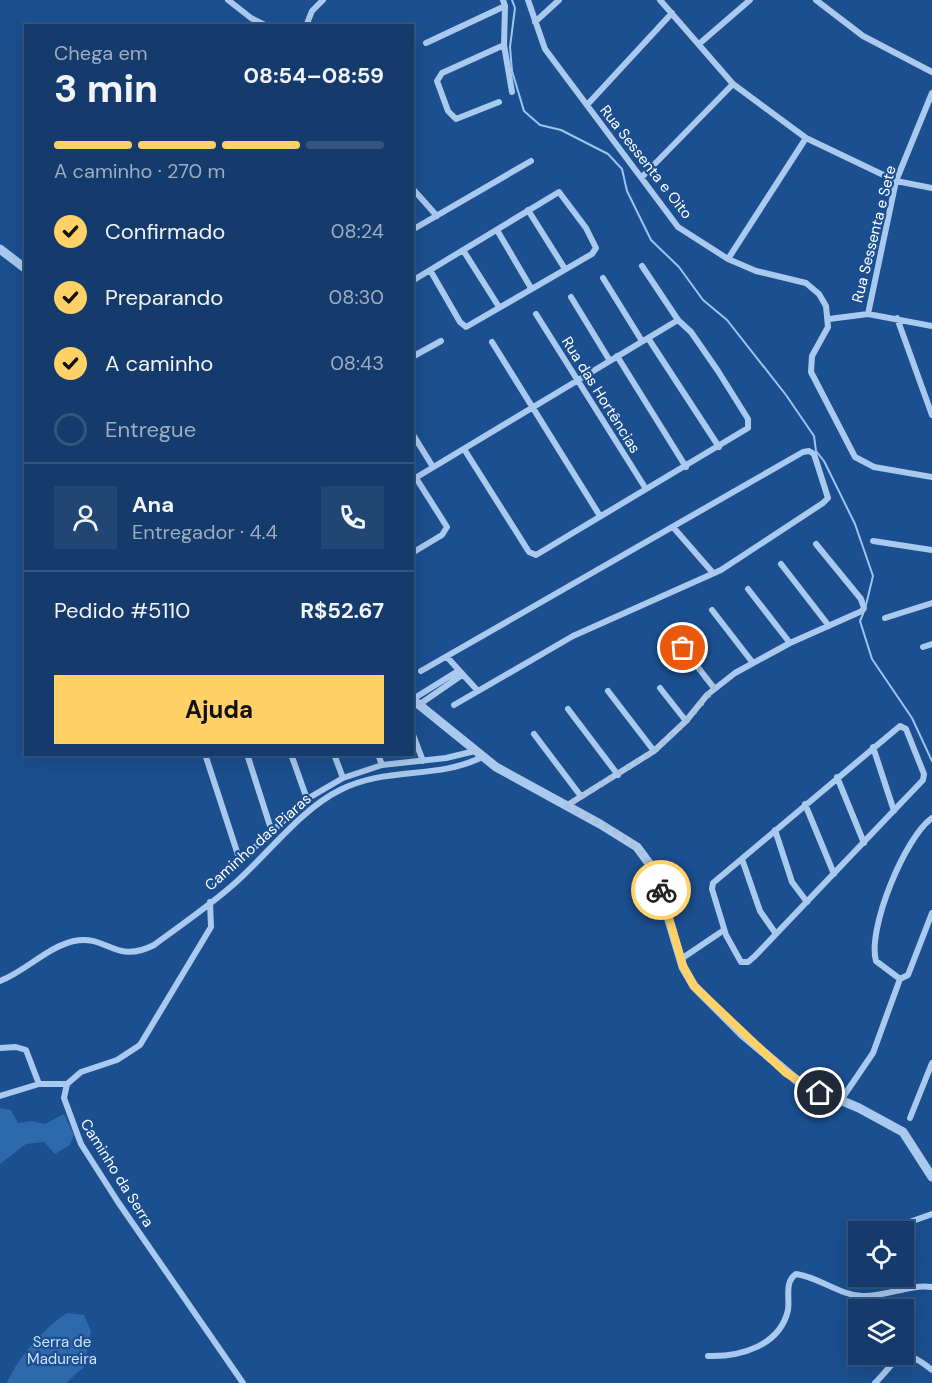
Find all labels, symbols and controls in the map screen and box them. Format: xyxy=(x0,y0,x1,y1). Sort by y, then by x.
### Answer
text: Chega em xyxy=(54,40,148,66)
text: 08:54–08:59 xyxy=(244,61,384,90)
text: 3 min xyxy=(54,63,158,114)
street label: Rua Sessenta e Oito xyxy=(595,101,697,223)
text: A caminho · 270 m xyxy=(54,158,225,184)
street label: Rua Sessenta e Sete xyxy=(847,163,901,305)
icon: check xyxy=(54,215,87,248)
text: Confirmado xyxy=(105,217,225,246)
text: 08:24 xyxy=(331,218,384,244)
icon: check xyxy=(54,281,87,314)
text: Preparando xyxy=(105,283,223,312)
text: 08:30 xyxy=(329,284,384,310)
street label: Rua das Hortências xyxy=(557,333,645,457)
icon: check xyxy=(54,347,87,380)
text: A caminho xyxy=(105,349,213,378)
text: 08:43 xyxy=(330,350,384,376)
text: Entregue xyxy=(105,415,196,444)
button: person xyxy=(54,486,117,549)
button: phone xyxy=(321,486,384,549)
text: Ana xyxy=(132,490,174,519)
text: Entregador · 4.4 xyxy=(132,519,278,545)
text: Pedido #5110 xyxy=(54,596,190,625)
text: R$52.67 xyxy=(300,596,384,625)
pin xyxy=(657,622,708,673)
icon: bag xyxy=(666,631,699,664)
button: Ajuda xyxy=(54,675,384,744)
street label: Caminho das Piaras xyxy=(200,789,316,895)
courier xyxy=(631,860,691,920)
icon: bike xyxy=(645,874,678,907)
pin xyxy=(794,1067,845,1118)
icon: home xyxy=(803,1076,836,1109)
street label: Caminho da Serra xyxy=(76,1115,158,1231)
map controls xyxy=(848,1221,914,1365)
button: locate xyxy=(848,1221,914,1287)
button: layers xyxy=(848,1299,914,1365)
park label: Serra de Madureira xyxy=(27,1332,97,1369)

